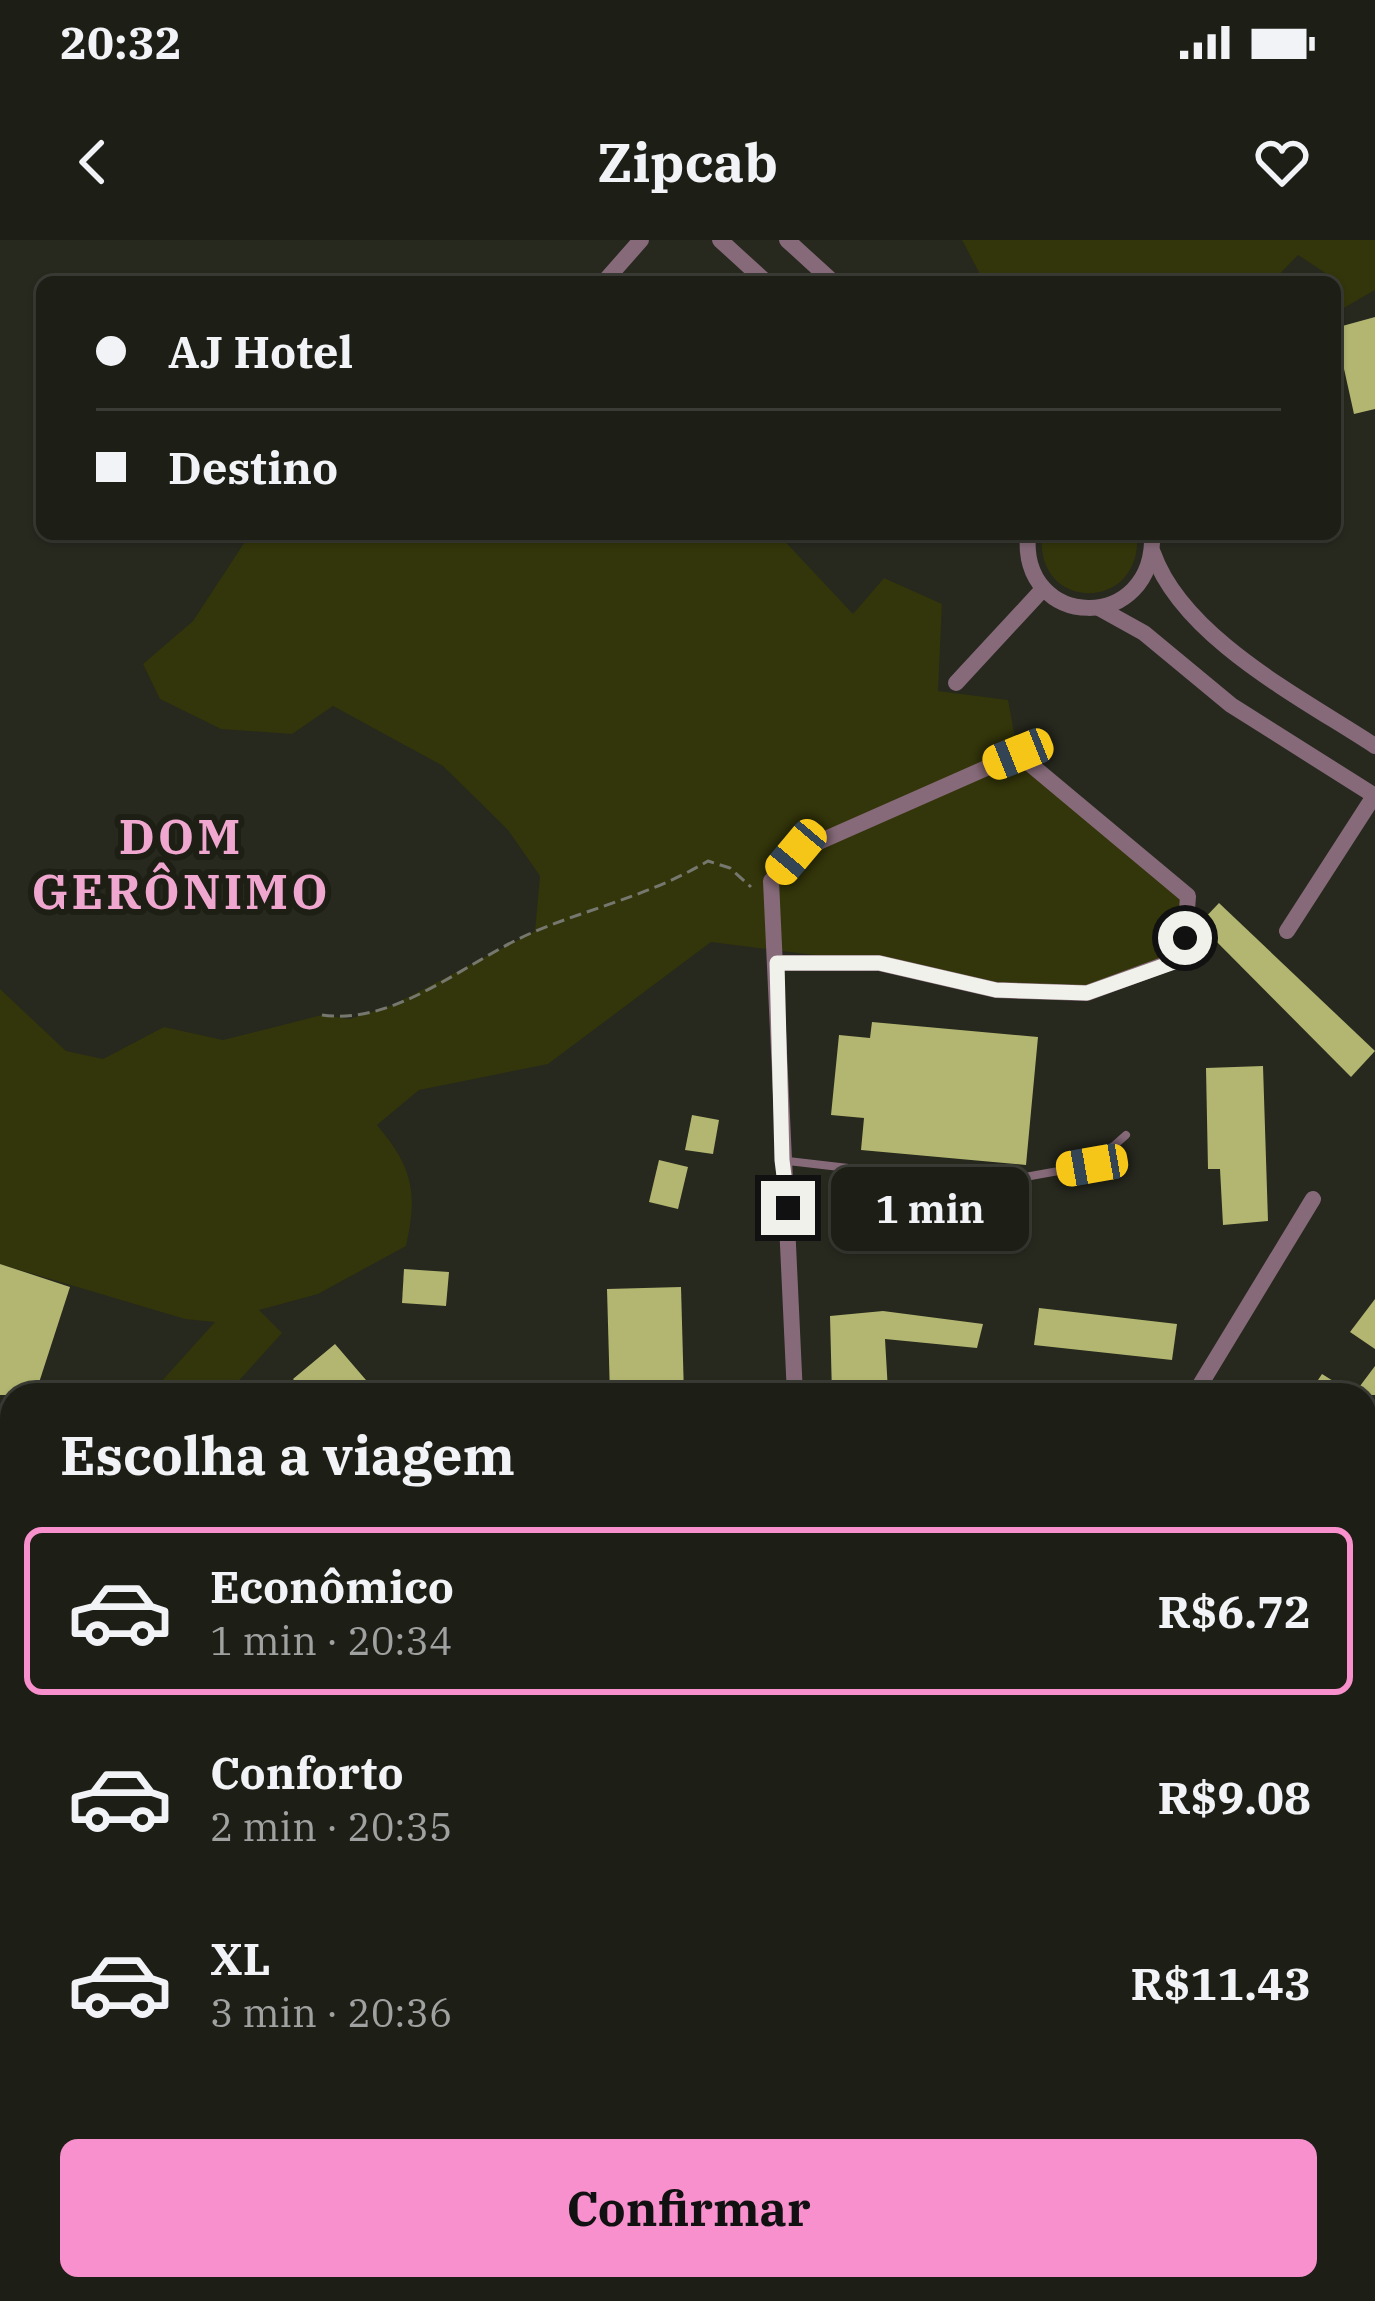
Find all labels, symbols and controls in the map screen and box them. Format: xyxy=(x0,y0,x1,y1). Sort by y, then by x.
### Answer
text: 20:32 xyxy=(60,13,182,71)
text: Zipcab xyxy=(597,127,778,197)
icon: back xyxy=(60,129,126,195)
icon: heart xyxy=(1249,129,1315,195)
text: AJ Hotel xyxy=(168,322,353,380)
text: Destino xyxy=(168,438,338,496)
car xyxy=(978,724,1058,784)
district label: DOM GERÔNIMO xyxy=(31,805,331,922)
car xyxy=(759,813,833,891)
route start xyxy=(1158,911,1212,965)
car xyxy=(1053,1141,1131,1189)
callout: 1 min xyxy=(830,1166,1028,1250)
route end xyxy=(761,1181,815,1235)
text: 1 min xyxy=(875,1183,985,1234)
text: Escolha a viagem xyxy=(60,1420,515,1490)
icon: car xyxy=(66,1557,174,1665)
text: Econômico xyxy=(210,1557,454,1615)
text: R$6.72 xyxy=(1157,1582,1311,1640)
text: 1 min · 20:34 xyxy=(210,1615,452,1666)
icon: car xyxy=(66,1743,174,1851)
text: Conforto xyxy=(210,1743,404,1801)
text: R$9.08 xyxy=(1157,1768,1311,1826)
text: 2 min · 20:35 xyxy=(210,1801,452,1852)
icon: car xyxy=(66,1929,174,2037)
text: XL xyxy=(210,1929,271,1987)
text: R$11.43 xyxy=(1130,1954,1311,2012)
text: 3 min · 20:36 xyxy=(210,1987,452,2038)
button: Confirmar xyxy=(60,2139,1317,2277)

